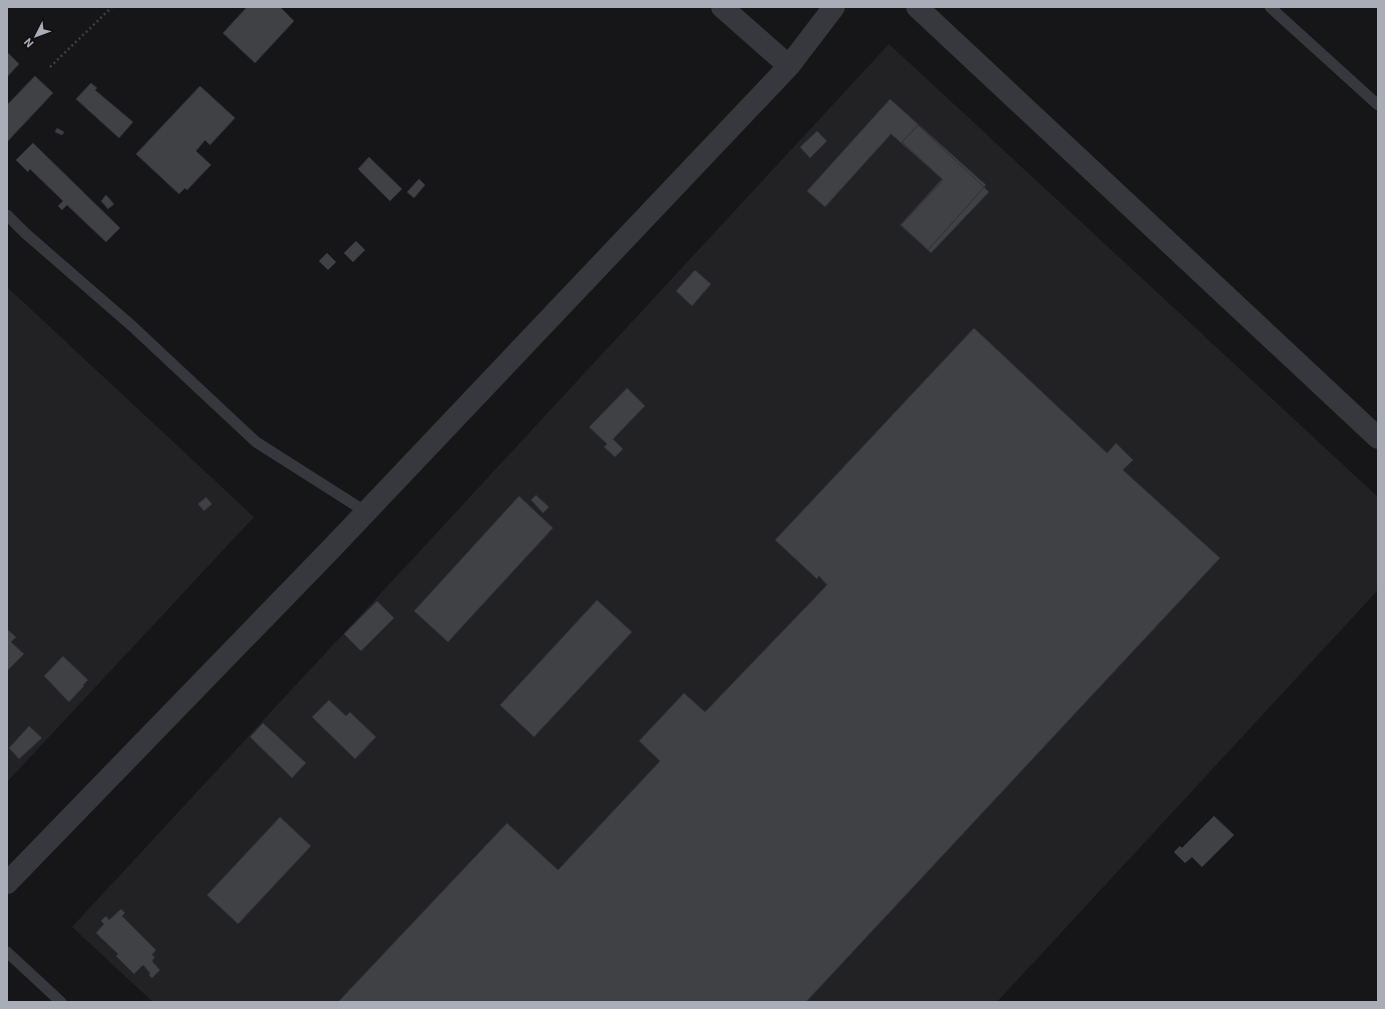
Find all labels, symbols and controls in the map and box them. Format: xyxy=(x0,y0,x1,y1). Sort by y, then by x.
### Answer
north arrow xyxy=(16,16,56,56)
text: N xyxy=(21,35,36,50)

